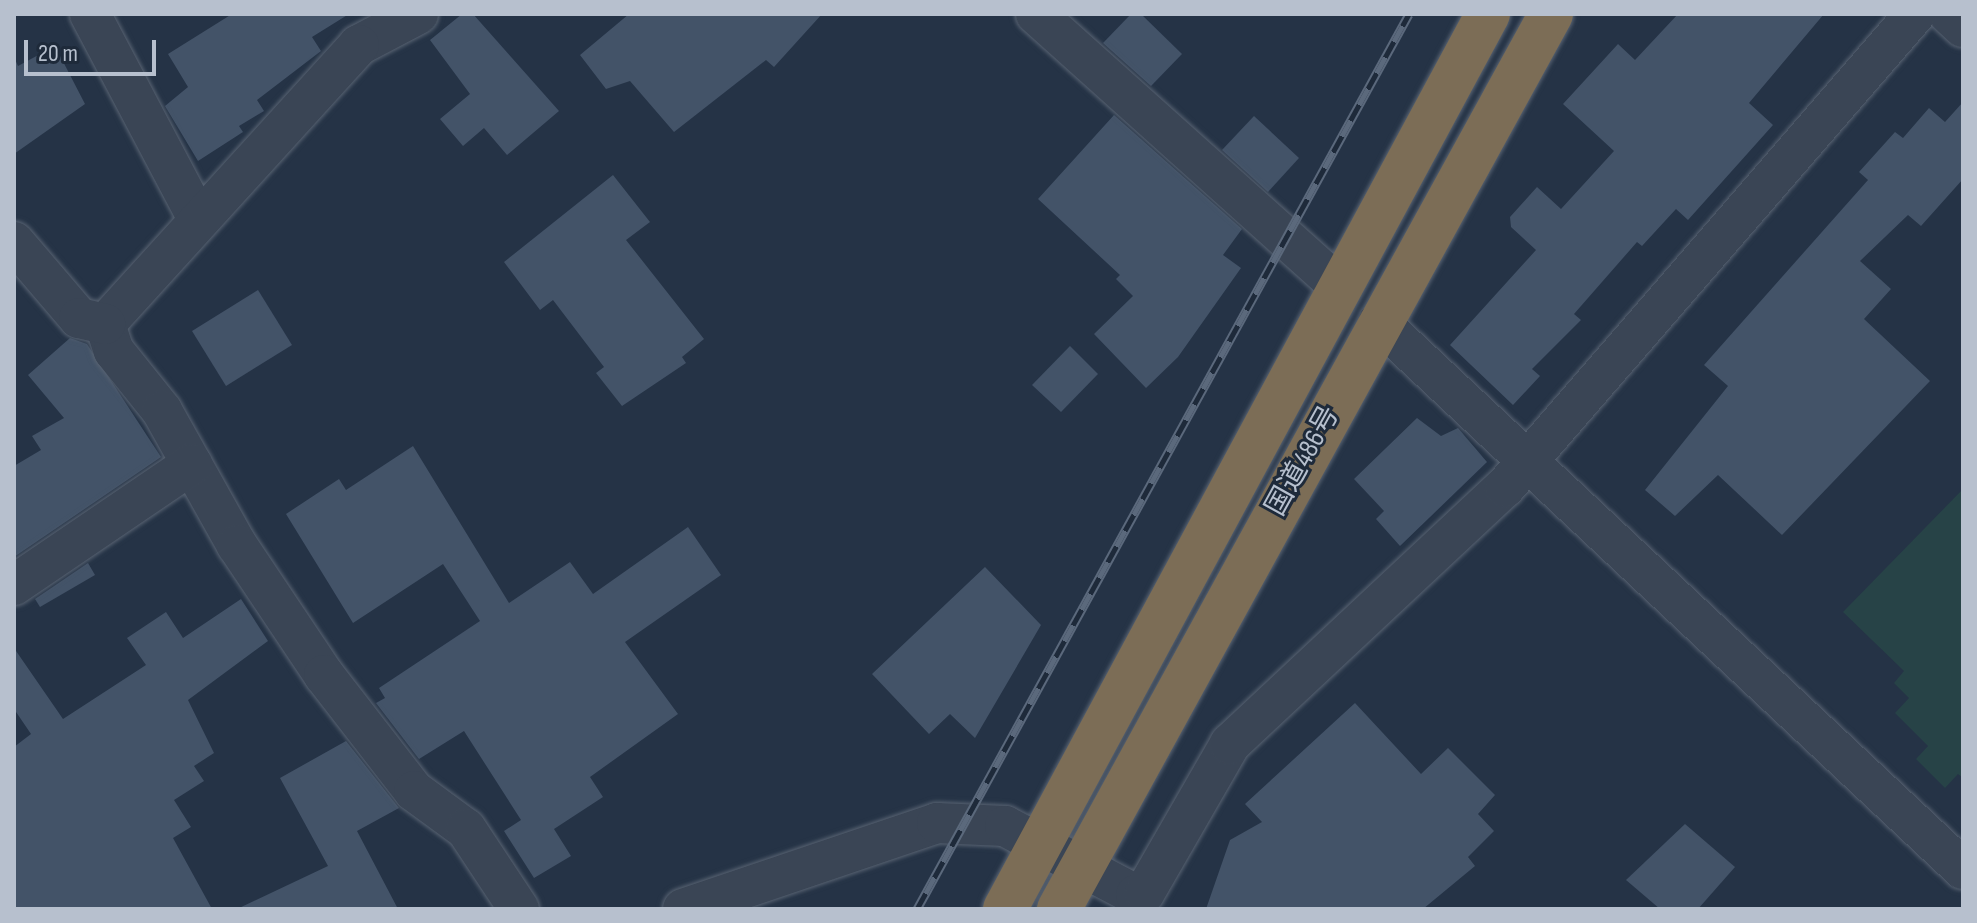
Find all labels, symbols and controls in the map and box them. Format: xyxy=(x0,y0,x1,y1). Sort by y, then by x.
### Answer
scale bar xyxy=(28,24,160,74)
text: 20 m xyxy=(38,39,78,68)
street label: 国道486号 xyxy=(1259,400,1347,522)

